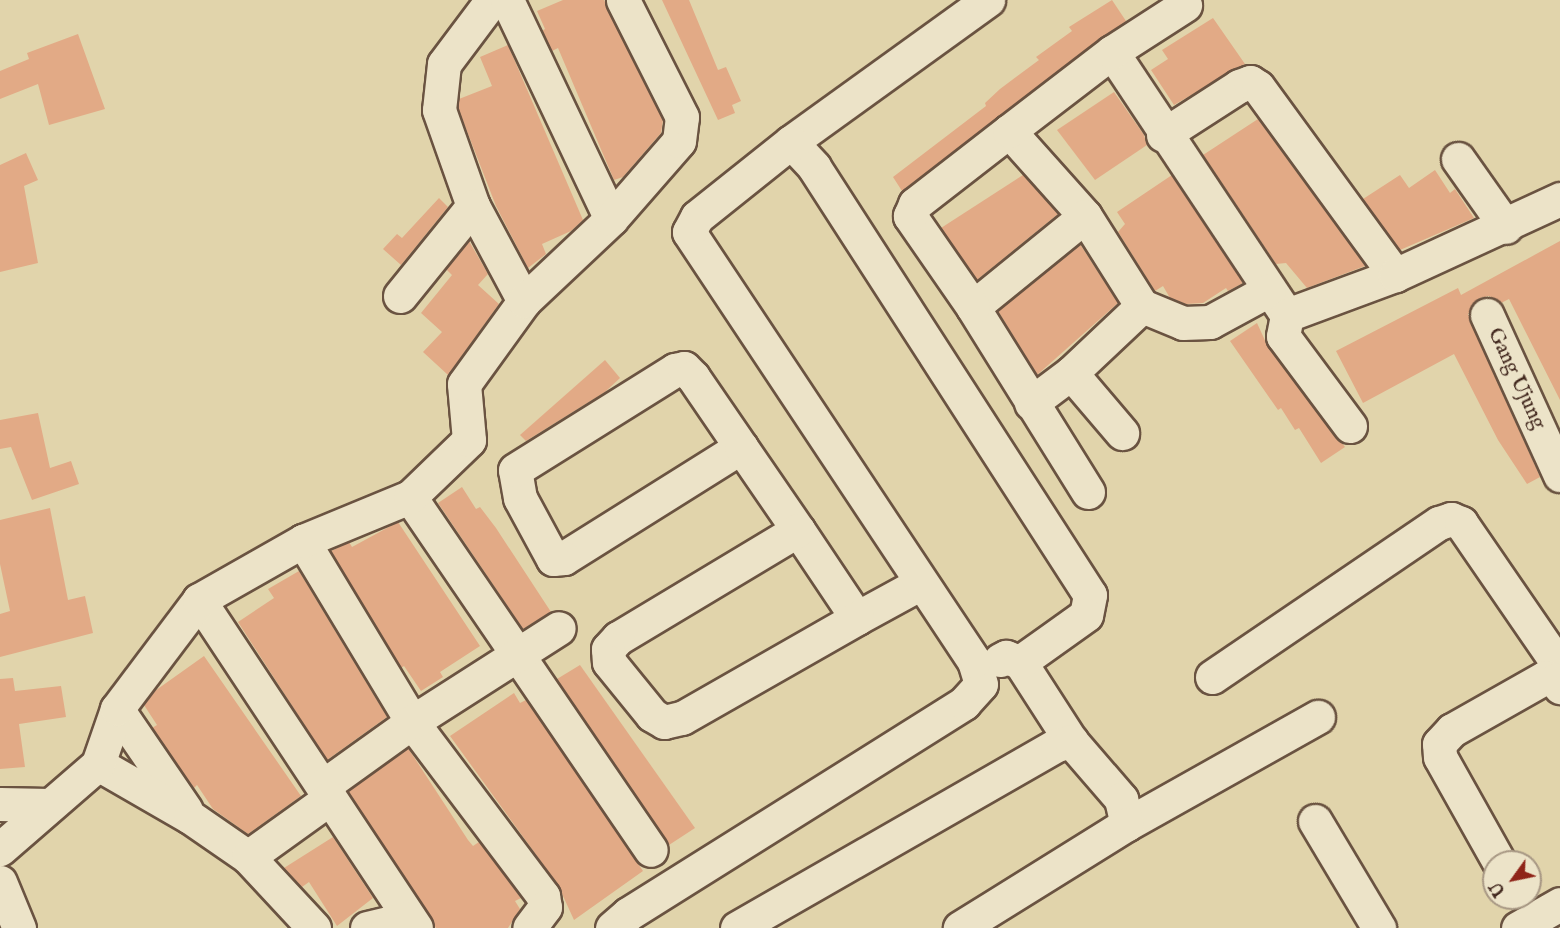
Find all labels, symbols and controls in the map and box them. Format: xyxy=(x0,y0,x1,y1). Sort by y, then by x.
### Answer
street label: Gang Ujung xyxy=(1481,324,1551,434)
north arrow xyxy=(1482,850,1542,910)
text: U xyxy=(1487,878,1511,900)

